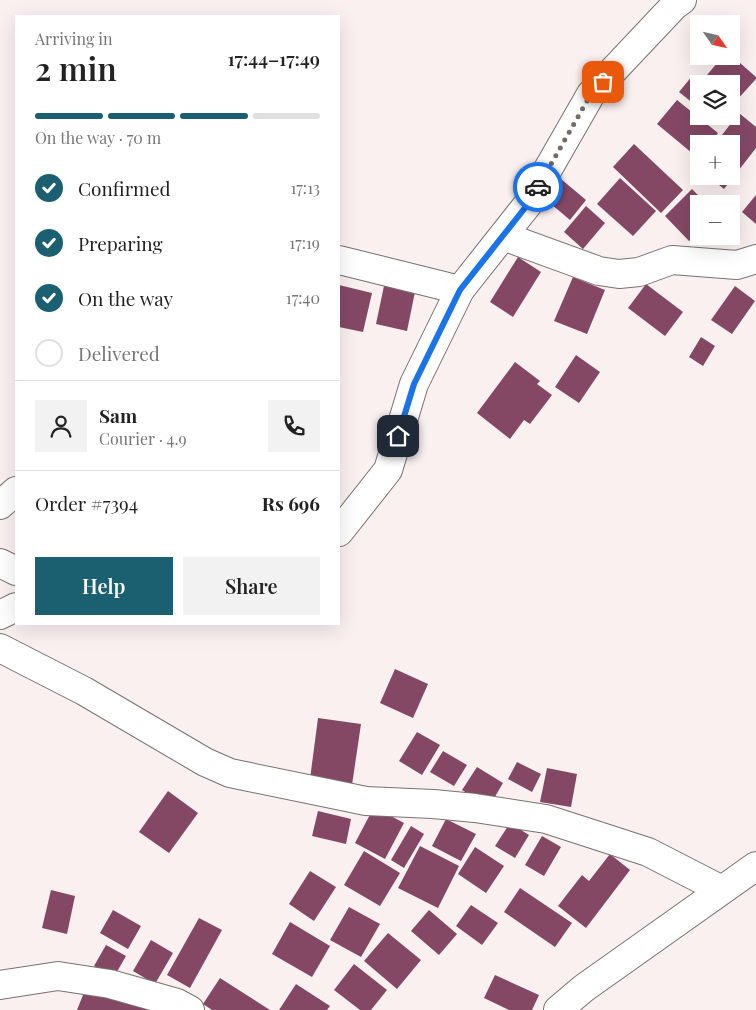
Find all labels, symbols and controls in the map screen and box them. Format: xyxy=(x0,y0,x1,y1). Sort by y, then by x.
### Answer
north arrow xyxy=(690,15,740,65)
map controls xyxy=(690,15,740,245)
text: Arriving in xyxy=(35,28,113,49)
text: 17:44–17:49 xyxy=(227,45,320,71)
text: 2 min xyxy=(35,46,117,89)
pin xyxy=(582,61,624,103)
icon: bag xyxy=(589,68,617,96)
button: layers xyxy=(690,75,740,125)
text: On the way · 70 m xyxy=(35,127,161,148)
button: + xyxy=(690,135,740,185)
courier xyxy=(513,162,563,212)
icon: car xyxy=(524,173,552,201)
icon: check xyxy=(35,174,63,202)
text: Confirmed xyxy=(78,175,171,201)
text: 17:13 xyxy=(290,177,320,198)
button: − xyxy=(690,195,740,245)
icon: check xyxy=(35,229,63,257)
text: Preparing xyxy=(78,230,163,256)
text: 17:19 xyxy=(289,232,320,253)
icon: check xyxy=(35,284,63,312)
text: On the way xyxy=(78,285,173,311)
text: 17:40 xyxy=(286,287,320,308)
text: Delivered xyxy=(78,340,160,366)
button: person xyxy=(35,400,87,452)
button: phone xyxy=(268,400,320,452)
text: Sam xyxy=(99,402,137,428)
pin xyxy=(377,415,419,457)
icon: home xyxy=(384,422,412,450)
text: Courier · 4.9 xyxy=(99,428,187,449)
text: Order #7394 xyxy=(35,490,138,516)
text: Rs 696 xyxy=(262,490,320,516)
button: Help xyxy=(35,557,173,615)
button: Share xyxy=(183,557,320,615)

